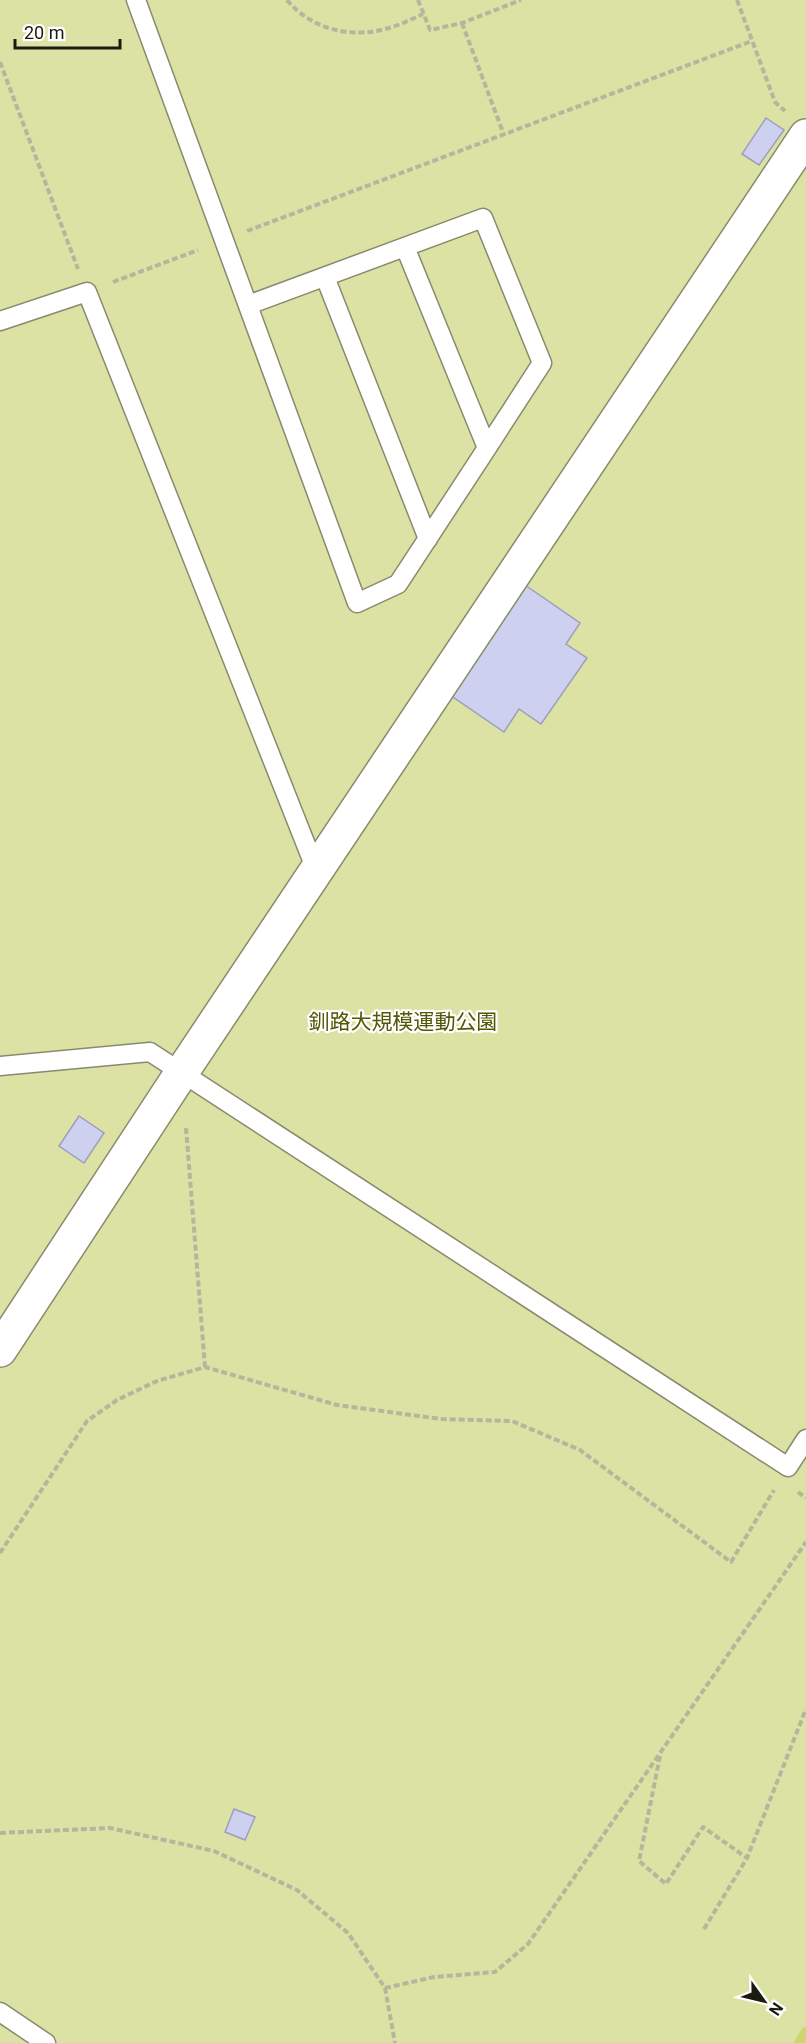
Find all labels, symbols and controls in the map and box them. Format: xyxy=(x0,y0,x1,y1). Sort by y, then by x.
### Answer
scale bar xyxy=(15,12,120,50)
text: 20 m xyxy=(24,22,64,43)
park label: 釧路大規模運動公園 xyxy=(309,1010,498,1034)
north arrow xyxy=(734,1971,794,2031)
text: N xyxy=(765,1999,787,2019)

